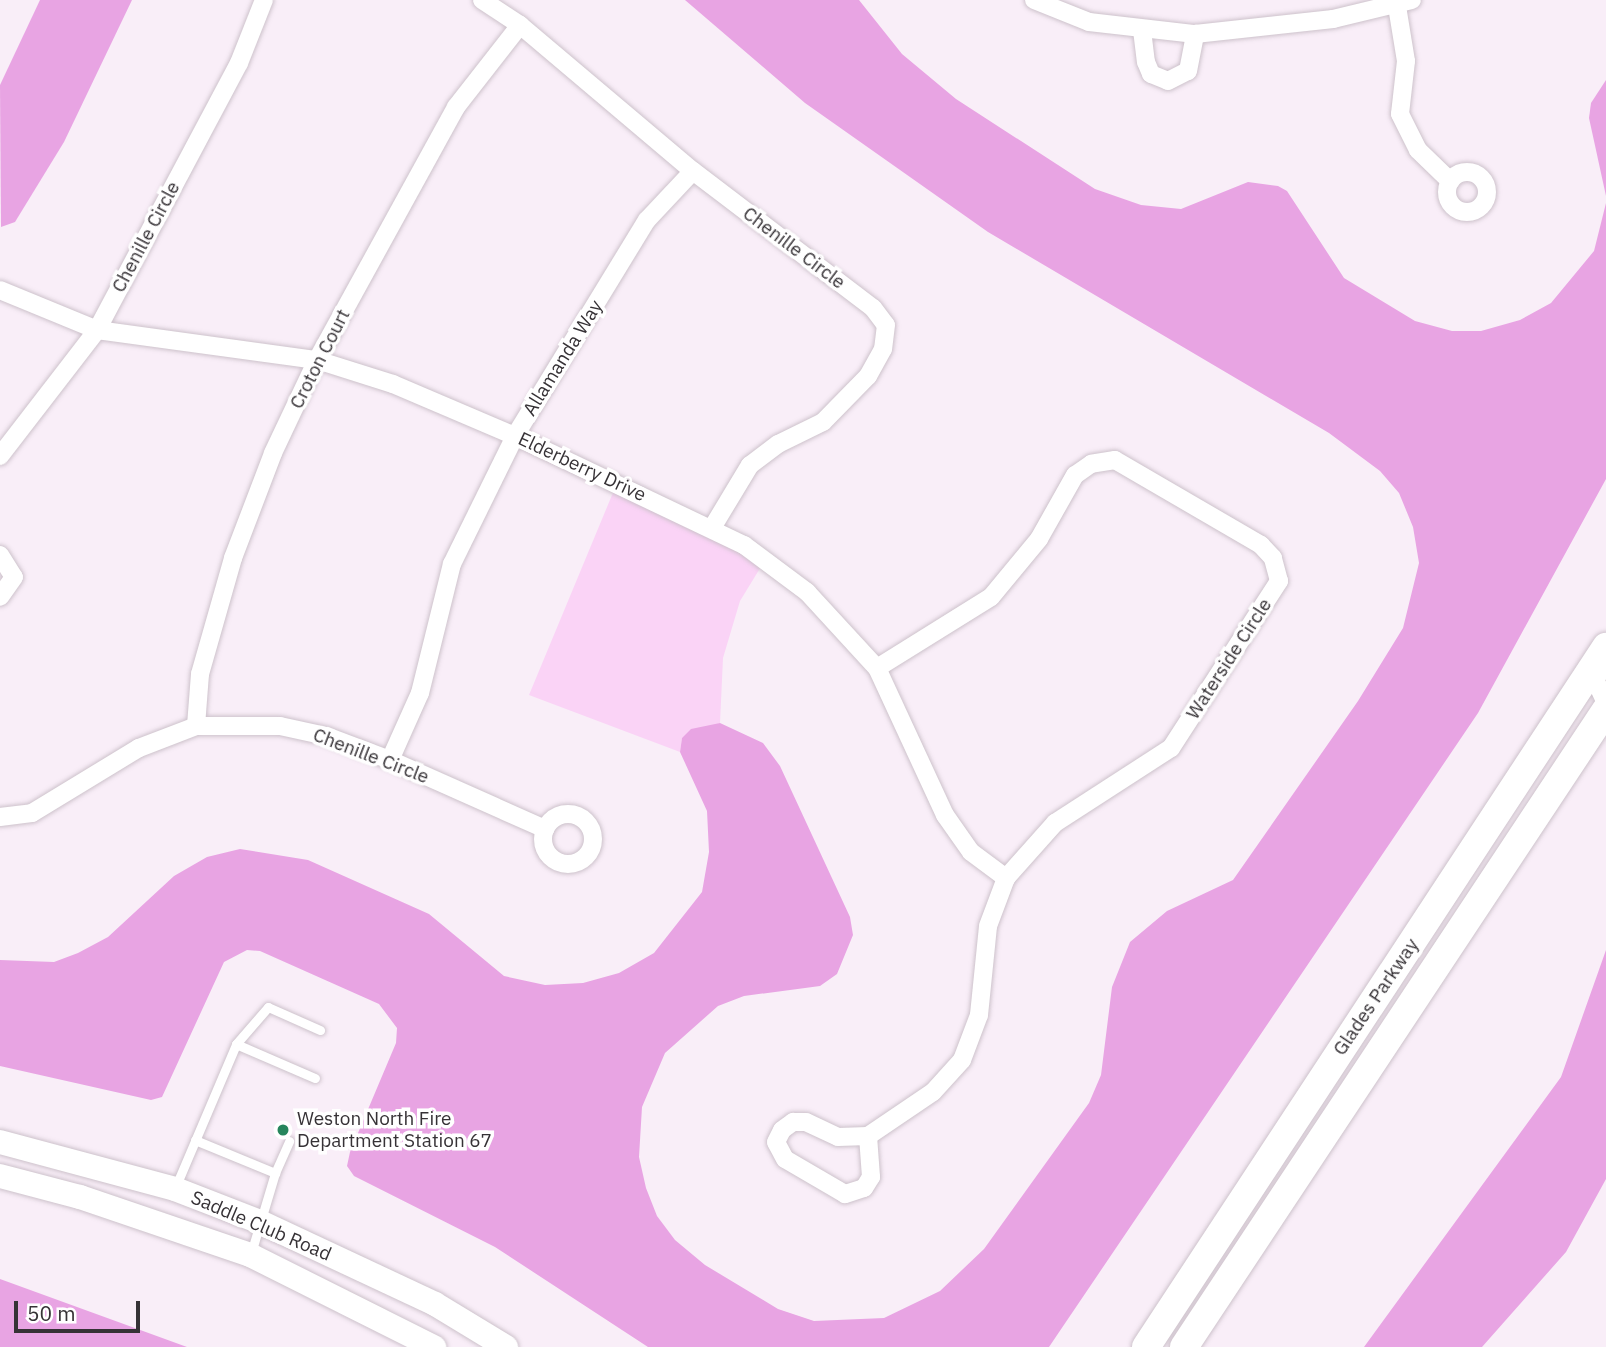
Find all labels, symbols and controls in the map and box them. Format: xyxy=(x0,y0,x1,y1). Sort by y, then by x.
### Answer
street label: Chenille Circle xyxy=(107,178,185,296)
street label: Chenille Circle xyxy=(738,202,850,294)
street label: Allamanda Way xyxy=(518,296,608,420)
street label: Croton Court xyxy=(285,305,355,413)
street label: Elderberry Drive xyxy=(515,427,649,507)
street label: Waterside Circle xyxy=(1181,594,1277,724)
street label: Chenille Circle xyxy=(310,723,432,789)
street label: Glades Parkway xyxy=(1328,934,1424,1060)
place label: Weston North Fire Department Station 67 xyxy=(297,1108,492,1152)
marker: Weston North Fire Department Station 67 xyxy=(275,1122,291,1138)
street label: Saddle Club Road xyxy=(187,1186,335,1266)
scale bar xyxy=(18,1288,144,1332)
text: 50 m xyxy=(27,1299,76,1327)

